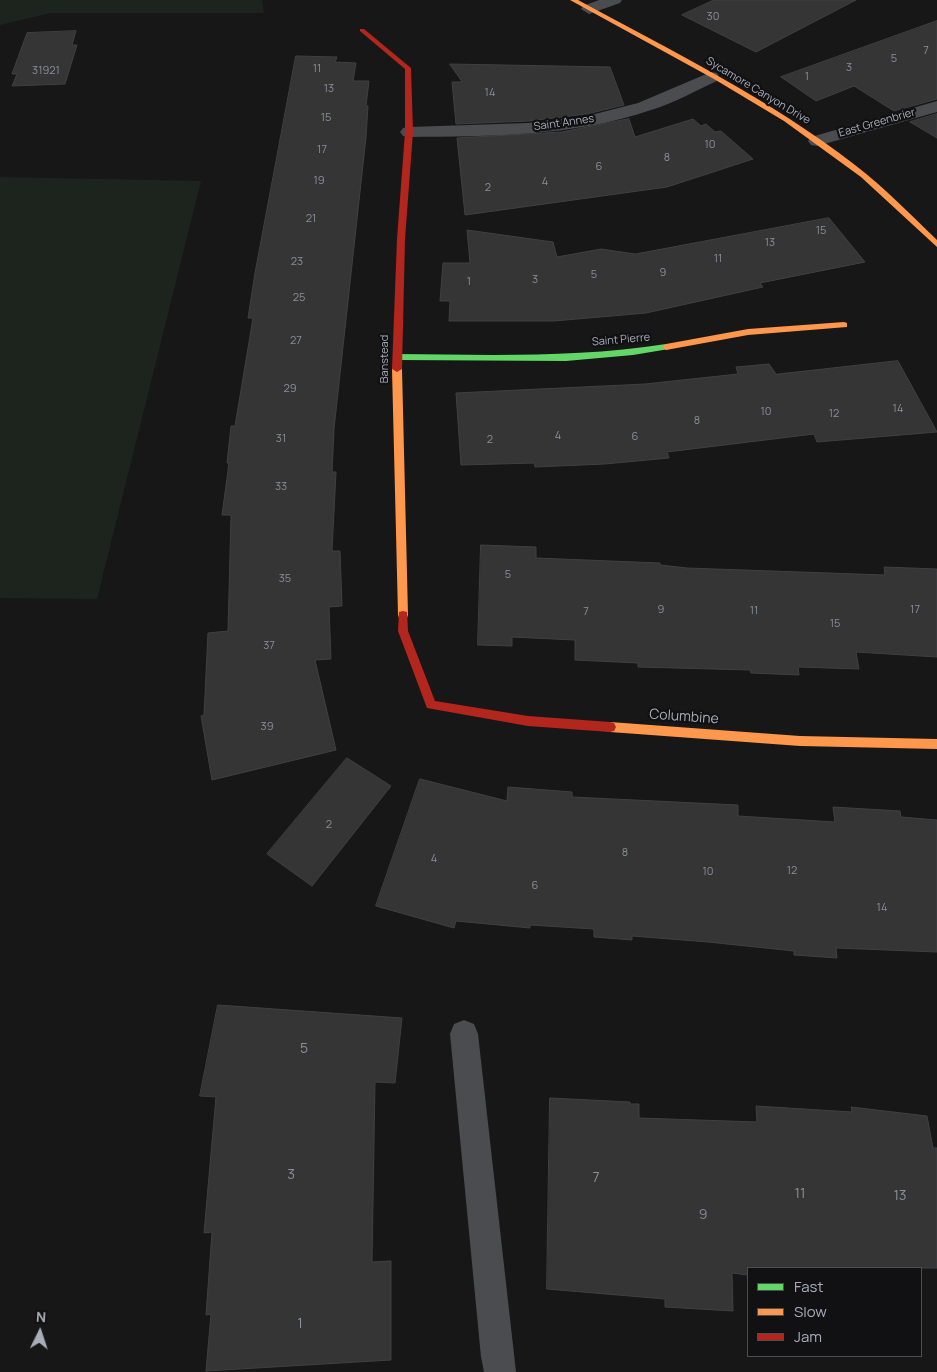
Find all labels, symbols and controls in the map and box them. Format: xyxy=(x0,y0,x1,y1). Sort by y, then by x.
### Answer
house number: 30 xyxy=(707,10,719,24)
house number: 7 xyxy=(923,44,929,58)
house number: 5 xyxy=(891,52,897,66)
street label: Sycamore Canyon Drive xyxy=(703,55,813,127)
house number: 3 xyxy=(846,61,852,75)
house number: 11 xyxy=(313,62,321,76)
house number: 31921 xyxy=(32,64,60,78)
house number: 1 xyxy=(805,70,809,84)
house number: 13 xyxy=(324,82,334,96)
house number: 14 xyxy=(485,86,495,100)
street label: East Greenbrier xyxy=(837,106,917,140)
house number: 15 xyxy=(321,111,331,125)
street label: Saint Annes xyxy=(533,112,595,134)
house number: 10 xyxy=(705,138,715,152)
house number: 17 xyxy=(317,143,327,157)
house number: 8 xyxy=(664,151,670,165)
house number: 6 xyxy=(596,160,602,174)
house number: 19 xyxy=(313,174,325,188)
house number: 4 xyxy=(542,175,548,189)
house number: 2 xyxy=(485,181,491,195)
house number: 21 xyxy=(306,212,316,226)
house number: 15 xyxy=(816,224,826,238)
house number: 13 xyxy=(765,236,775,250)
house number: 11 xyxy=(714,252,722,266)
house number: 23 xyxy=(291,255,303,269)
house number: 9 xyxy=(660,266,666,280)
house number: 5 xyxy=(591,268,597,282)
house number: 3 xyxy=(532,273,538,287)
house number: 1 xyxy=(467,275,471,289)
house number: 25 xyxy=(293,291,305,305)
street label: Saint Pierre xyxy=(591,331,651,349)
house number: 27 xyxy=(290,334,302,348)
street label: Banstead xyxy=(378,335,392,383)
house number: 29 xyxy=(283,382,297,396)
house number: 14 xyxy=(893,402,903,416)
house number: 10 xyxy=(761,405,771,419)
house number: 12 xyxy=(829,407,839,421)
house number: 8 xyxy=(694,414,700,428)
house number: 4 xyxy=(555,429,561,443)
house number: 6 xyxy=(632,430,638,444)
house number: 31 xyxy=(276,432,286,446)
house number: 2 xyxy=(487,433,493,447)
house number: 33 xyxy=(275,480,287,494)
house number: 5 xyxy=(505,568,511,582)
house number: 35 xyxy=(279,572,291,586)
house number: 9 xyxy=(658,603,664,617)
house number: 17 xyxy=(910,603,920,617)
house number: 11 xyxy=(750,604,758,618)
house number: 7 xyxy=(583,605,589,619)
house number: 15 xyxy=(830,617,840,631)
house number: 37 xyxy=(263,639,275,653)
street label: Columbine xyxy=(649,706,719,728)
house number: 39 xyxy=(261,720,273,734)
house number: 2 xyxy=(326,818,332,832)
house number: 8 xyxy=(622,846,628,860)
house number: 4 xyxy=(431,852,437,866)
house number: 12 xyxy=(787,864,797,878)
house number: 10 xyxy=(703,865,713,879)
house number: 6 xyxy=(532,879,538,893)
house number: 14 xyxy=(877,901,887,915)
house number: 5 xyxy=(300,1041,308,1057)
house number: 3 xyxy=(287,1167,295,1183)
house number: 7 xyxy=(592,1170,600,1186)
house number: 11 xyxy=(795,1186,805,1202)
house number: 13 xyxy=(893,1188,907,1204)
house number: 9 xyxy=(699,1207,707,1223)
legend xyxy=(747,1267,922,1357)
text: Fast xyxy=(794,1276,823,1297)
text: Slow xyxy=(794,1301,827,1322)
north arrow xyxy=(15,1307,65,1357)
text: N xyxy=(35,1307,47,1326)
house number: 1 xyxy=(297,1316,303,1332)
text: Jam xyxy=(794,1326,822,1347)

